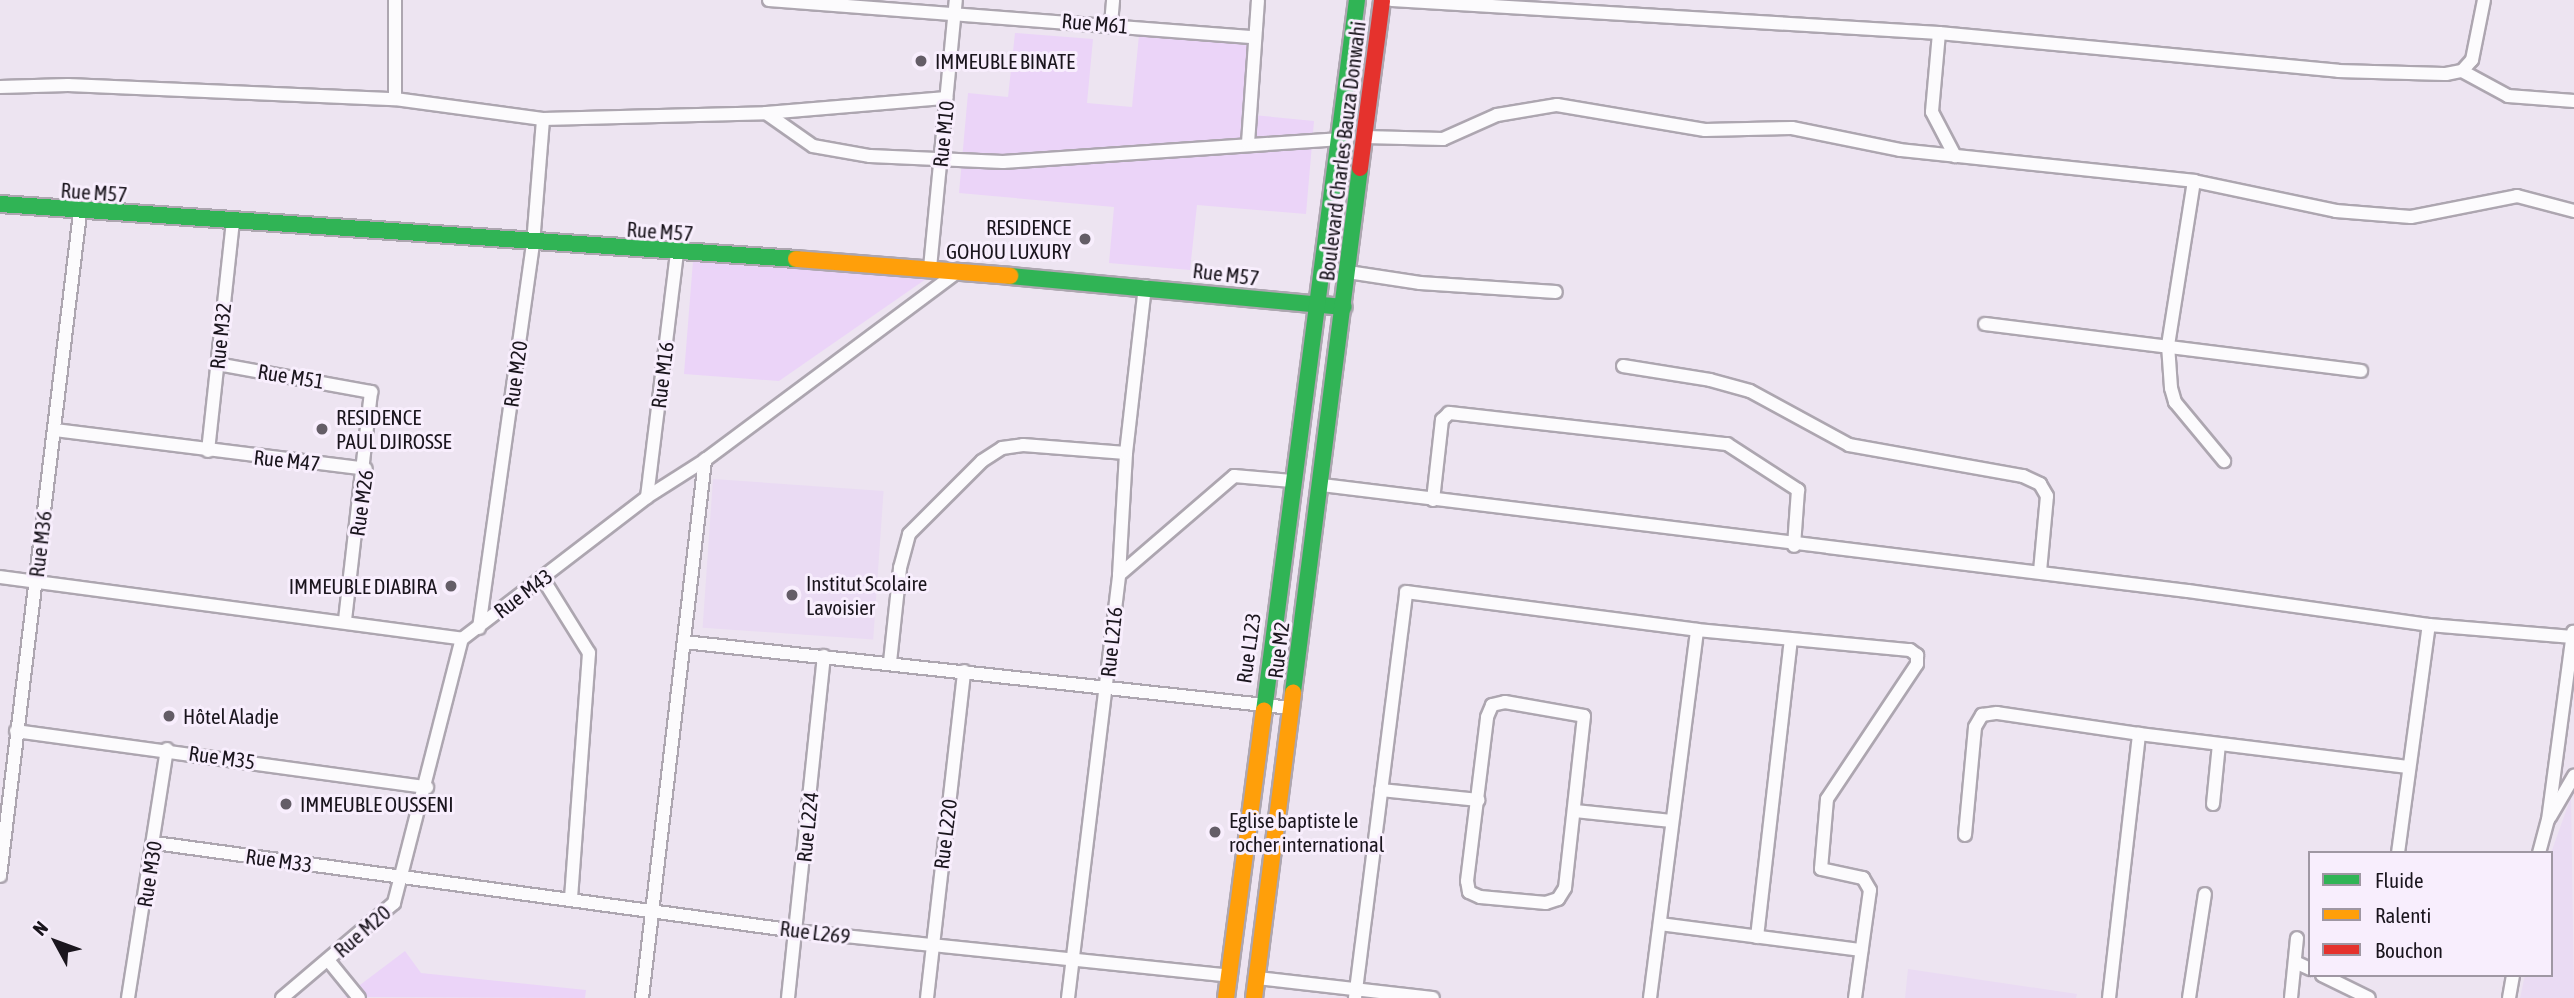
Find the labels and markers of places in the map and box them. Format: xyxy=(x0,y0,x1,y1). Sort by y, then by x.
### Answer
place label: IMMEUBLE BINATE xyxy=(935,48,1075,74)
marker: IMMEUBLE BINATE xyxy=(913,53,929,69)
place label: RESIDENCE GOHOU LUXURY xyxy=(946,214,1071,264)
marker: RESIDENCE GOHOU LUXURY xyxy=(1077,231,1093,247)
place label: RESIDENCE PAUL DJIROSSE xyxy=(336,404,451,454)
marker: RESIDENCE PAUL DJIROSSE xyxy=(314,421,330,437)
place label: Institut Scolaire Lavoisier xyxy=(806,570,927,620)
place label: IMMEUBLE DIABIRA xyxy=(289,573,437,599)
marker: IMMEUBLE DIABIRA xyxy=(443,578,459,594)
marker: Institut Scolaire Lavoisier xyxy=(784,587,800,603)
place label: Hôtel Aladje xyxy=(183,703,279,729)
marker: Hôtel Aladje xyxy=(161,708,177,724)
place label: IMMEUBLE OUSSENI xyxy=(300,791,454,817)
marker: IMMEUBLE OUSSENI xyxy=(278,796,294,812)
place label: Eglise baptiste le rocher international xyxy=(1229,807,1384,857)
marker: Eglise baptiste le rocher international xyxy=(1207,824,1223,840)

